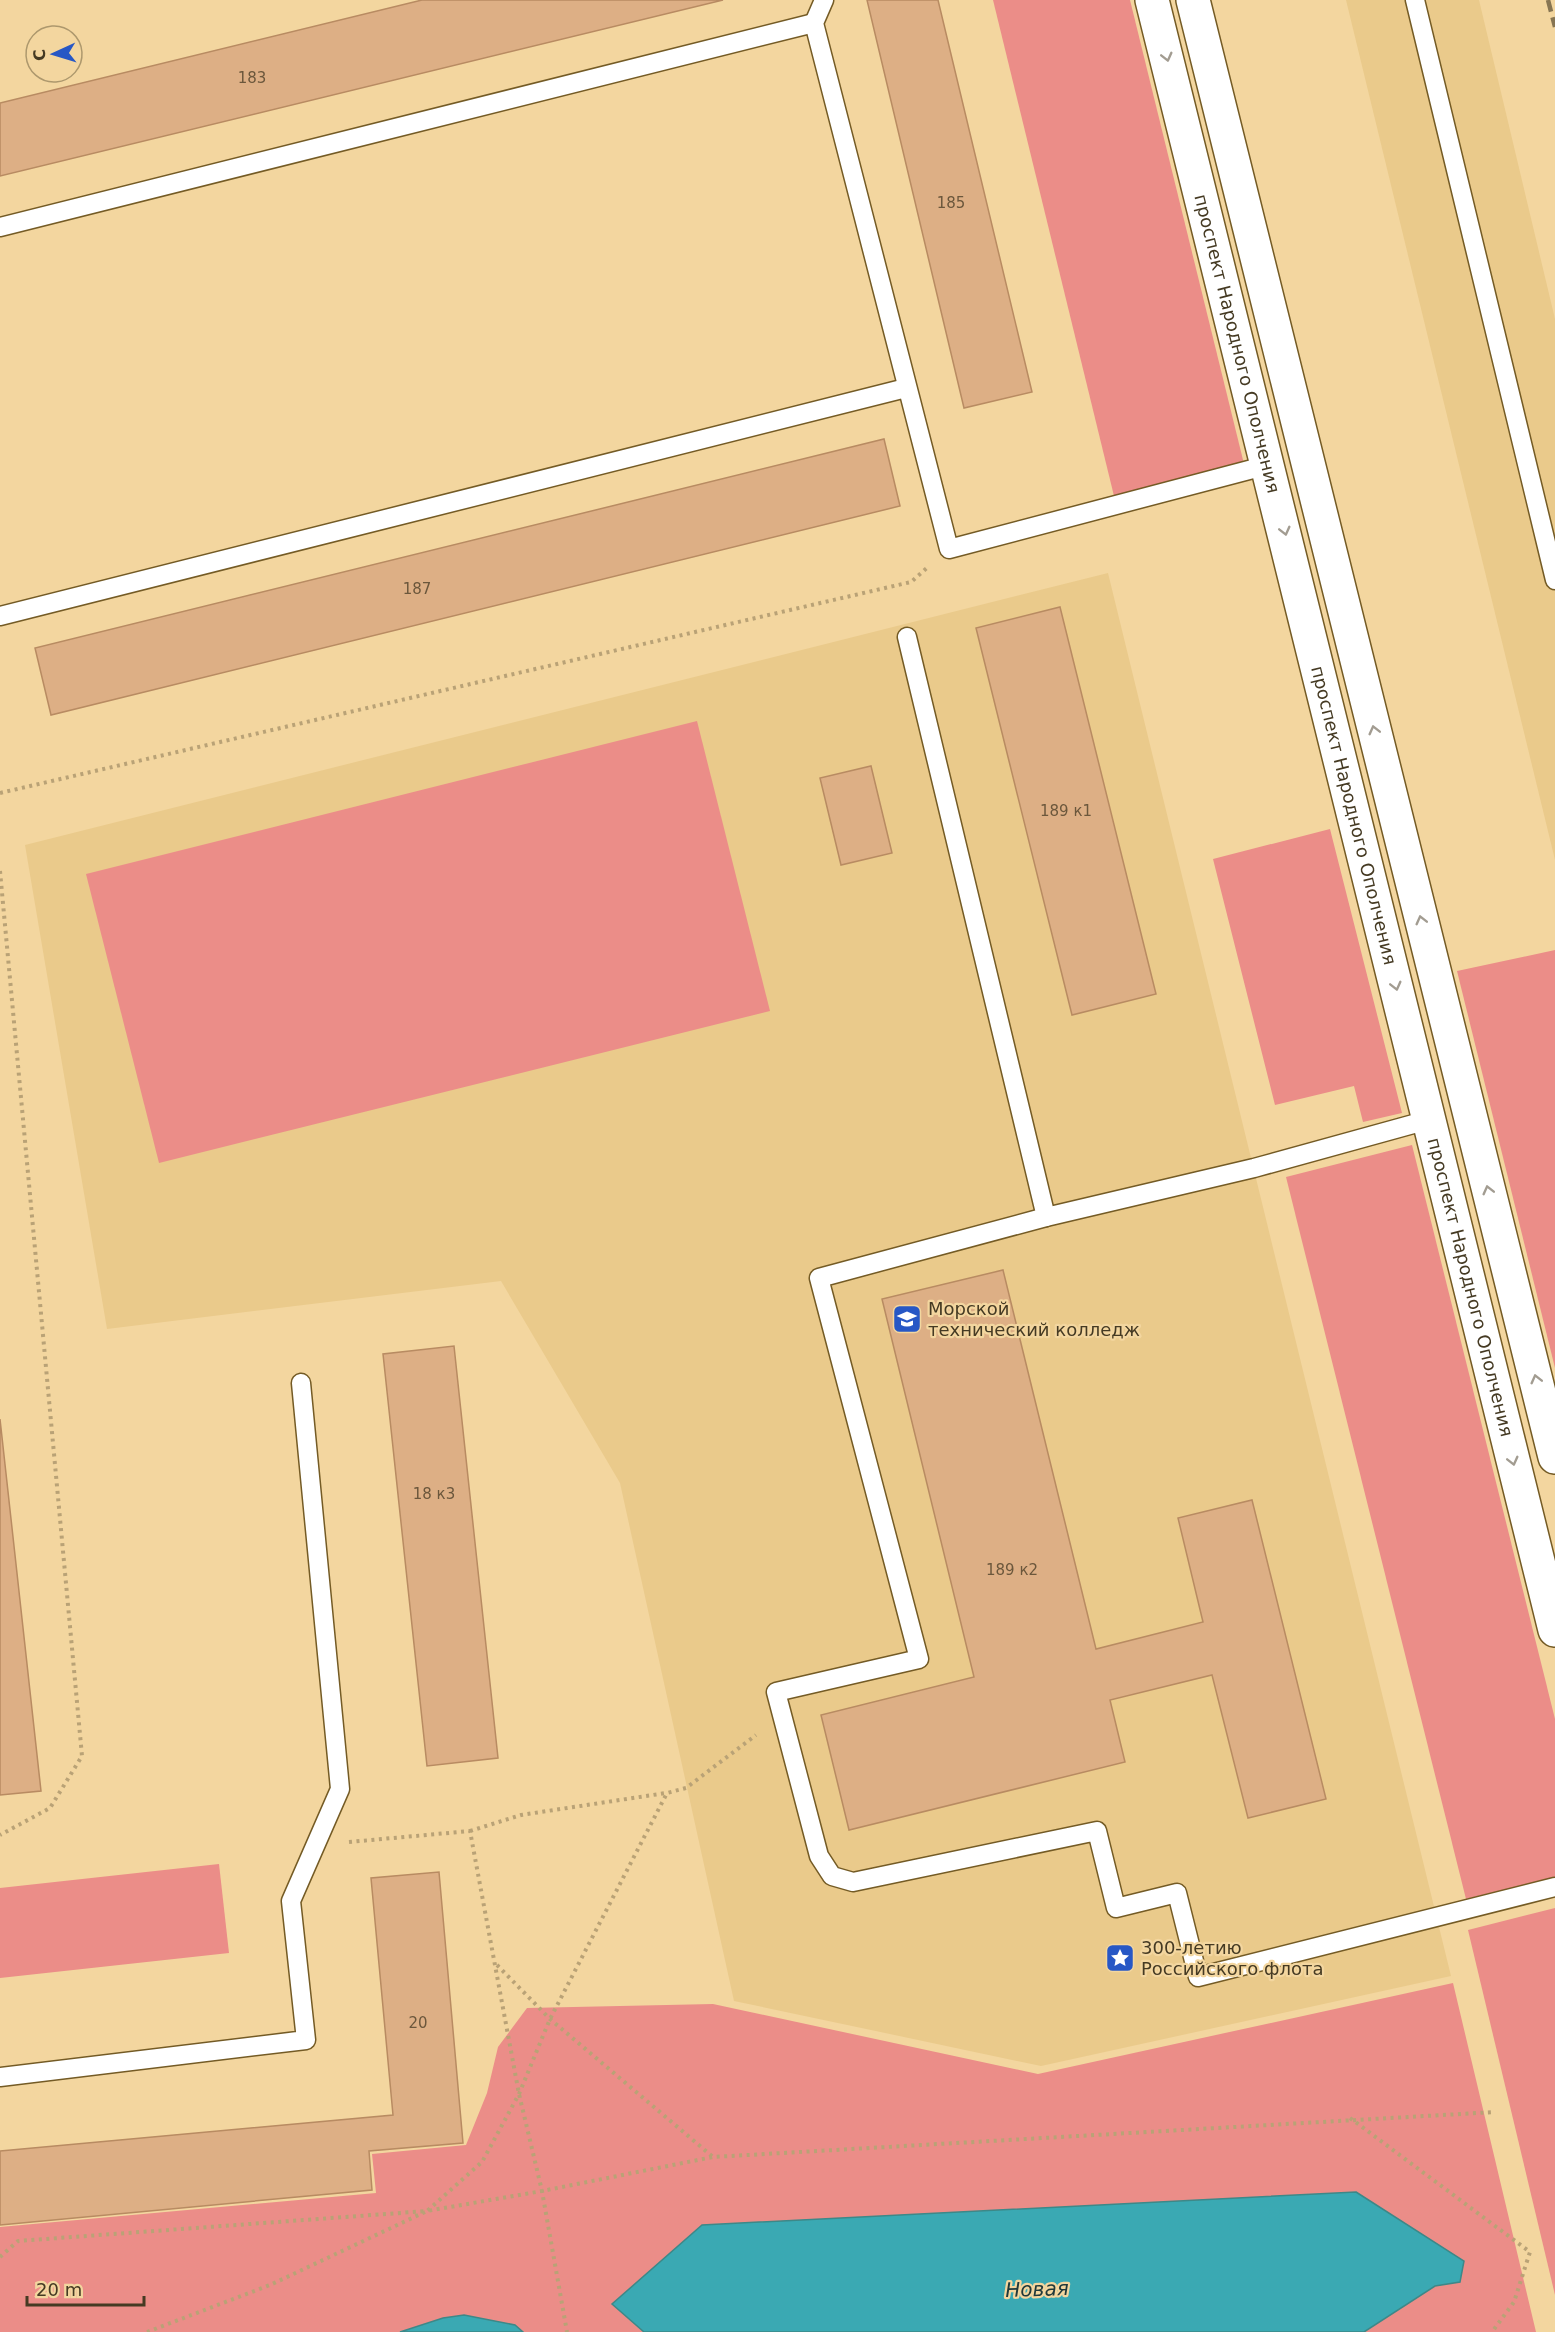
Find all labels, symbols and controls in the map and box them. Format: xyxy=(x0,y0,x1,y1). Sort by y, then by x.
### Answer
north arrow xyxy=(24,24,84,84)
text: С xyxy=(30,48,49,62)
one-way arrow xyxy=(1159,52,1172,62)
house number: 183 xyxy=(238,69,266,87)
street label: проспект Народного Ополчения xyxy=(1190,192,1284,495)
house number: 185 xyxy=(937,194,965,212)
one-way arrow xyxy=(1277,526,1290,536)
house number: 187 xyxy=(403,580,431,598)
street label: проспект Народного Ополчения xyxy=(1307,664,1401,967)
one-way arrow xyxy=(1369,725,1382,735)
house number: 189 к1 xyxy=(1040,802,1092,820)
one-way arrow xyxy=(1416,915,1429,925)
one-way arrow xyxy=(1388,981,1401,991)
street label: проспект Народного Ополчения xyxy=(1424,1136,1518,1439)
one-way arrow xyxy=(1483,1185,1496,1195)
place label: Морской технический колледж xyxy=(928,1298,1140,1340)
school or university icon: Морской технический колледж xyxy=(891,1303,923,1335)
one-way arrow xyxy=(1530,1375,1543,1385)
one-way arrow xyxy=(1505,1455,1518,1465)
house number: 18 к3 xyxy=(413,1485,455,1503)
house number: 189 к2 xyxy=(986,1561,1038,1579)
place label: 300-летию Российского флота xyxy=(1141,1937,1323,1979)
place icon: 300-летию Российского флота xyxy=(1104,1942,1136,1974)
house number: 20 xyxy=(408,2014,428,2032)
scale bar xyxy=(27,2269,144,2307)
water label: Новая xyxy=(1005,2276,1069,2302)
text: 20 m xyxy=(36,2279,82,2300)

